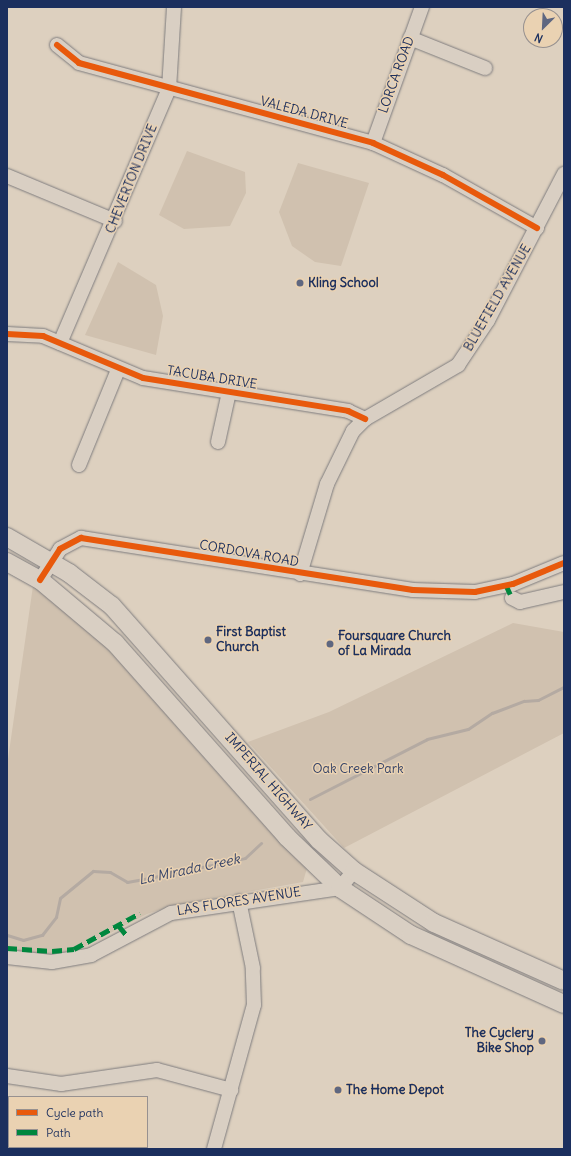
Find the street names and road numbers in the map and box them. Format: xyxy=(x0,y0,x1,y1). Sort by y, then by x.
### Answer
street label: LORCA ROAD xyxy=(376,34,418,116)
street label: VALEDA DRIVE xyxy=(258,94,350,132)
street label: CHEVERTON DRIVE xyxy=(103,122,161,236)
street label: BLUEFIELD AVENUE xyxy=(461,242,535,354)
street label: TACUBA DRIVE xyxy=(166,363,258,393)
street label: CORDOVA ROAD xyxy=(198,538,300,570)
street label: IMPERIAL HIGHWAY xyxy=(221,730,315,834)
street label: LAS FLORES AVENUE xyxy=(176,885,302,919)

